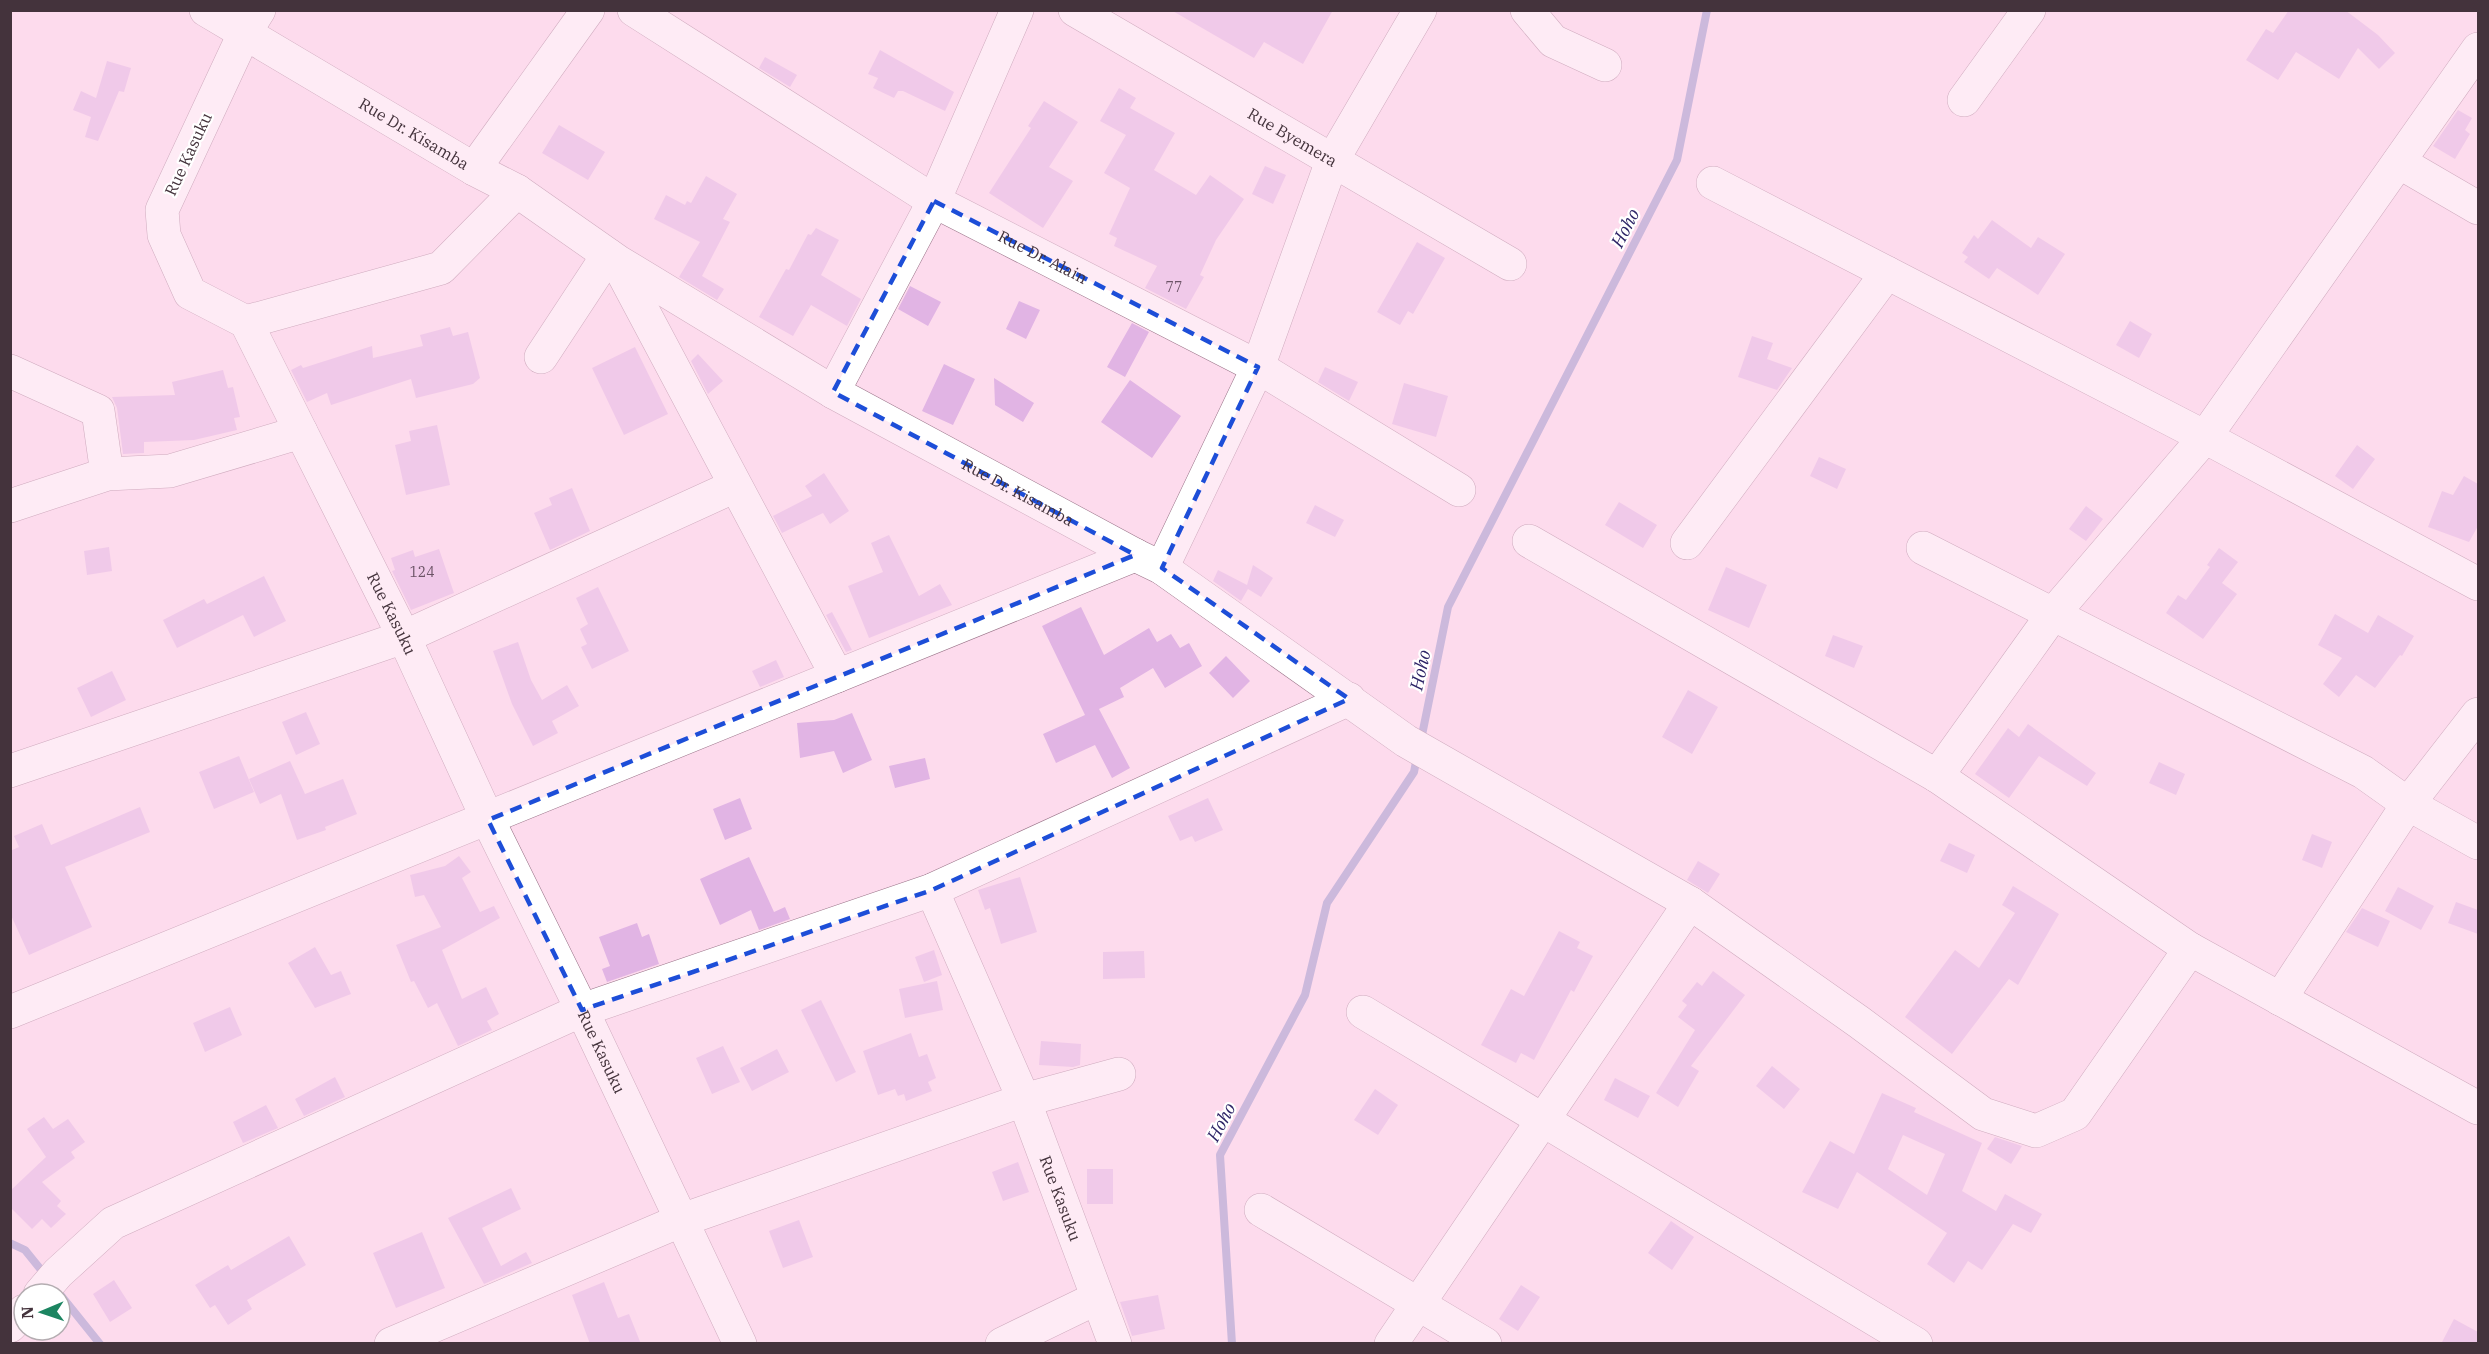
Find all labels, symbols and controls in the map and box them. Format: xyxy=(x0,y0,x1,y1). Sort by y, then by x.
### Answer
street label: Rue Dr. Kisamba xyxy=(356,93,473,174)
street label: Rue Byemera xyxy=(1244,103,1341,171)
street label: Rue Kasuku xyxy=(160,109,216,199)
water label: Hoho xyxy=(1605,205,1645,252)
street label: Rue Dr. Alain xyxy=(995,226,1091,288)
house number: 77 xyxy=(1166,278,1182,296)
street label: Rue Dr. Kisamba xyxy=(959,454,1078,530)
house number: 124 xyxy=(409,563,435,581)
street label: Rue Kasuku xyxy=(363,569,421,658)
water label: Hoho xyxy=(1404,648,1436,693)
street label: Rue Kasuku xyxy=(574,1007,630,1096)
water label: Hoho xyxy=(1201,1099,1241,1146)
street label: Rue Kasuku xyxy=(1036,1153,1086,1244)
north arrow xyxy=(12,1282,72,1342)
text: N xyxy=(17,1306,37,1319)

